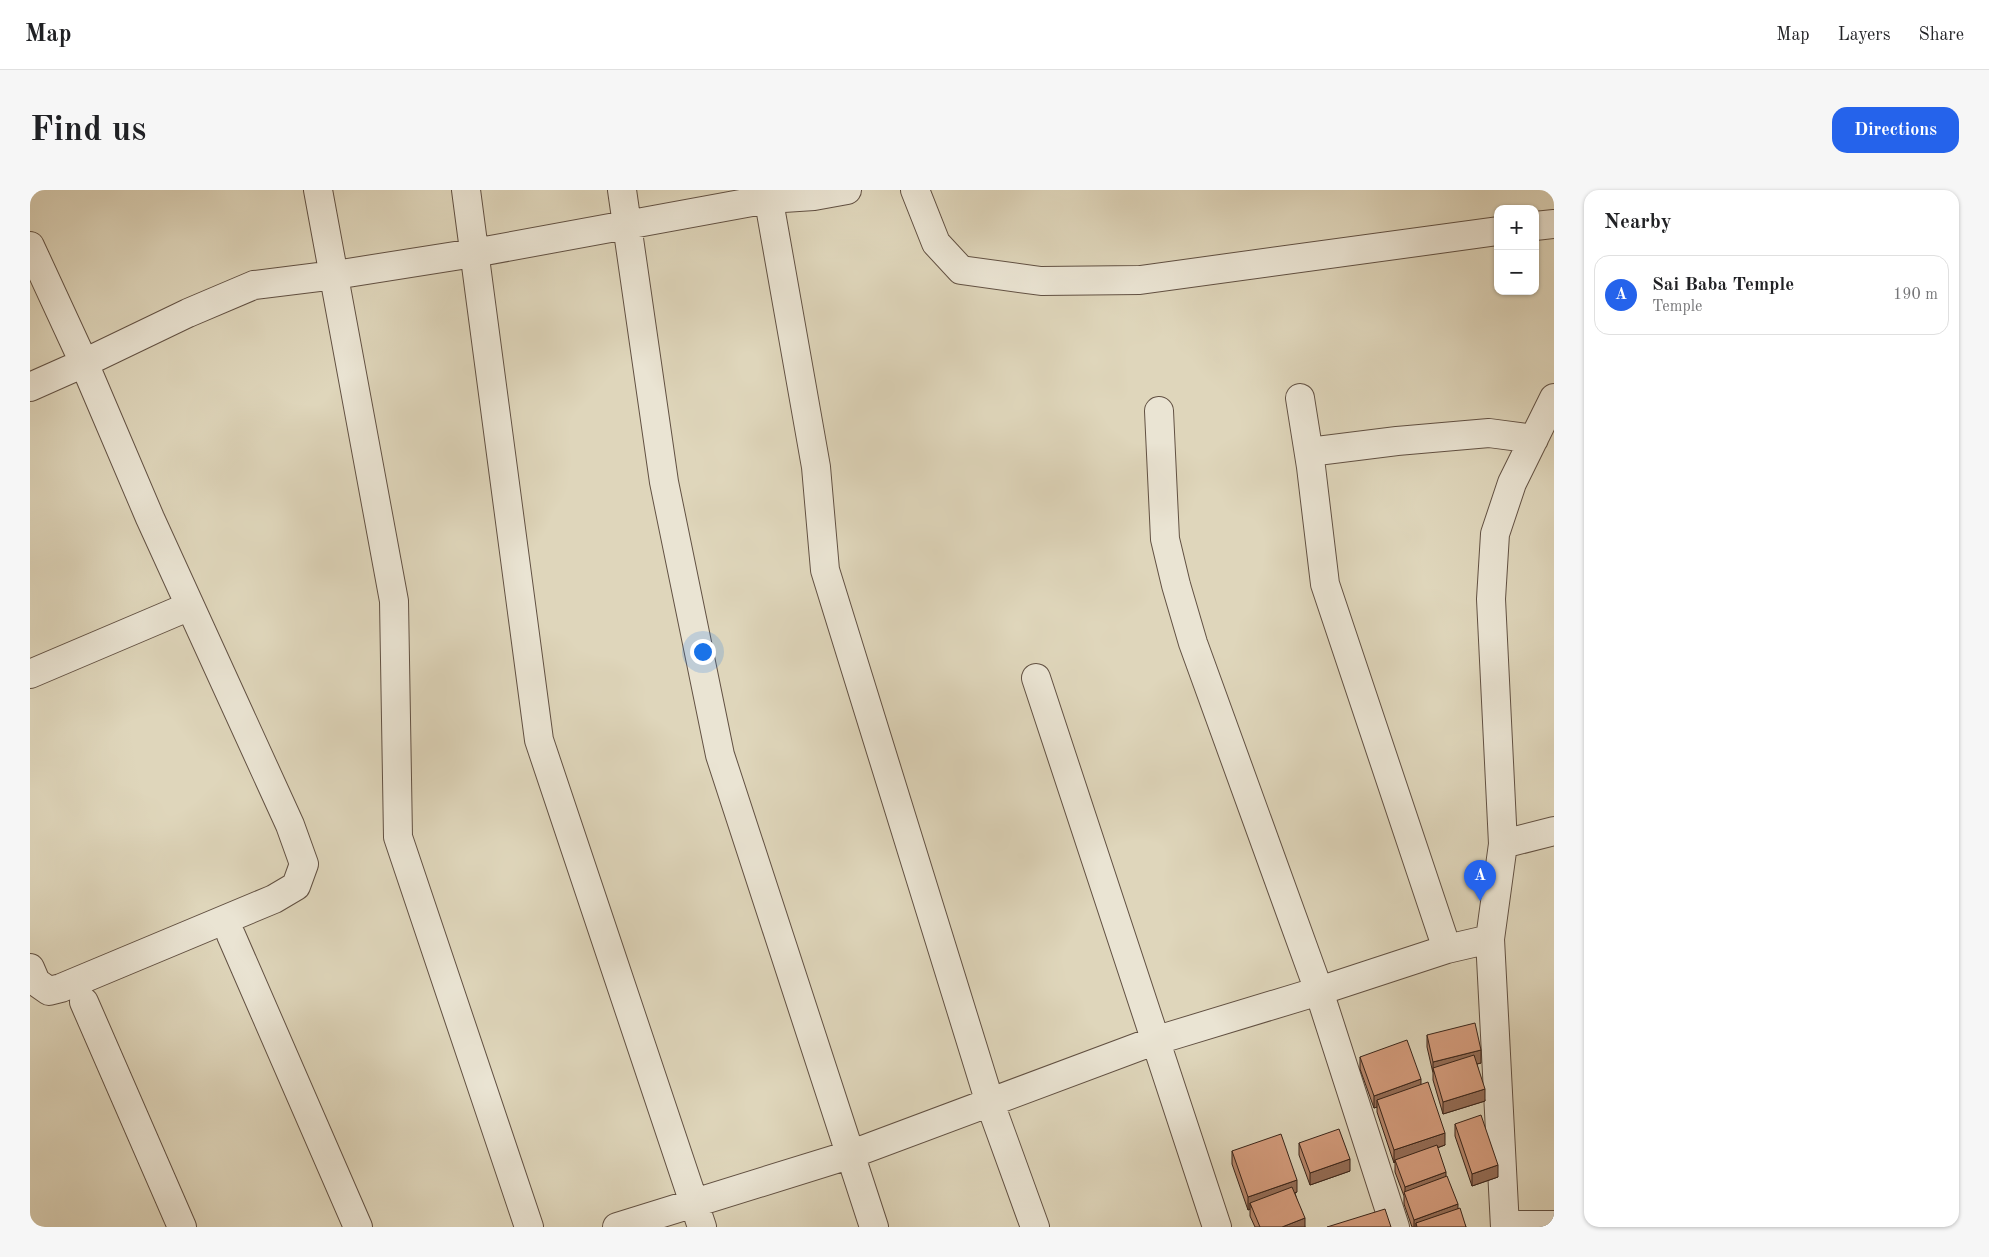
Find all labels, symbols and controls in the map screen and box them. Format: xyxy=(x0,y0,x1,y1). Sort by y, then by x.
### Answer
text: Map xyxy=(25,23,72,47)
text: Map xyxy=(1776,26,1810,44)
text: Layers xyxy=(1838,26,1890,44)
text: Share xyxy=(1918,26,1964,44)
button: Directions xyxy=(1832,107,1959,153)
text: Find us xyxy=(30,113,146,148)
map controls xyxy=(1494,205,1539,295)
button: + xyxy=(1494,205,1539,250)
text: Nearby xyxy=(1604,212,1672,233)
button: − xyxy=(1494,250,1539,295)
text: Sai Baba Temple xyxy=(1652,276,1794,295)
text: A xyxy=(1615,287,1627,303)
text: 190 m xyxy=(1893,287,1938,303)
text: Temple xyxy=(1652,299,1702,315)
your location xyxy=(690,639,716,665)
pin: A xyxy=(1464,860,1496,901)

